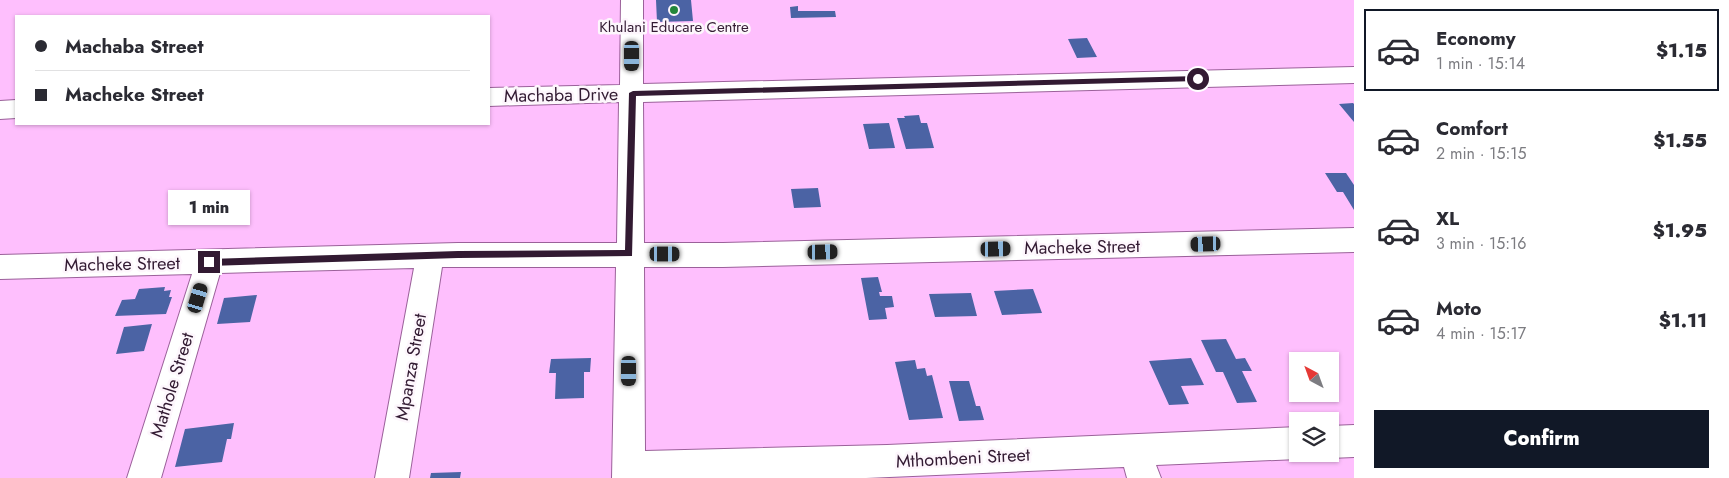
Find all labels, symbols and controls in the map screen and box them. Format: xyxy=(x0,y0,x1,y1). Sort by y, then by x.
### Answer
marker: Khulani Educare Centre xyxy=(668,4,680,16)
place label: Khulani Educare Centre xyxy=(599,16,749,38)
text: Economy xyxy=(1436,25,1516,52)
icon: car xyxy=(1376,28,1421,73)
text: Machaba Street xyxy=(65,33,204,60)
text: $1.15 xyxy=(1656,37,1707,64)
car xyxy=(624,41,639,71)
text: 1 min · 15:14 xyxy=(1436,52,1525,75)
route start xyxy=(1187,68,1209,90)
text: Macheke Street xyxy=(65,81,204,108)
street label: Machaba Drive xyxy=(504,81,618,109)
text: Comfort xyxy=(1436,115,1508,142)
icon: car xyxy=(1376,118,1421,163)
text: $1.55 xyxy=(1653,127,1707,154)
text: 2 min · 15:15 xyxy=(1436,142,1527,165)
callout: 1 min xyxy=(168,190,250,224)
text: 1 min xyxy=(189,196,229,219)
text: XL xyxy=(1436,205,1459,232)
icon: car xyxy=(1376,208,1421,253)
text: $1.95 xyxy=(1653,217,1707,244)
text: 3 min · 15:16 xyxy=(1436,232,1526,255)
street label: Macheke Street xyxy=(1024,233,1141,261)
car xyxy=(1190,236,1221,252)
car xyxy=(980,241,1011,257)
car xyxy=(807,244,838,260)
car xyxy=(650,247,680,262)
street label: Macheke Street xyxy=(64,250,181,278)
route end xyxy=(198,251,220,273)
car xyxy=(186,281,209,315)
text: Moto xyxy=(1436,295,1481,322)
icon: car xyxy=(1376,298,1421,343)
text: $1.11 xyxy=(1659,307,1707,334)
street label: Mpanza Street xyxy=(389,311,433,423)
text: 4 min · 15:17 xyxy=(1436,322,1526,345)
street label: Mathole Street xyxy=(144,329,201,441)
north arrow xyxy=(1289,352,1339,402)
map controls xyxy=(1289,352,1339,462)
car xyxy=(621,356,636,386)
button: Confirm xyxy=(1374,410,1709,468)
button: layers xyxy=(1289,412,1339,462)
street label: Mthombeni Street xyxy=(895,441,1031,474)

